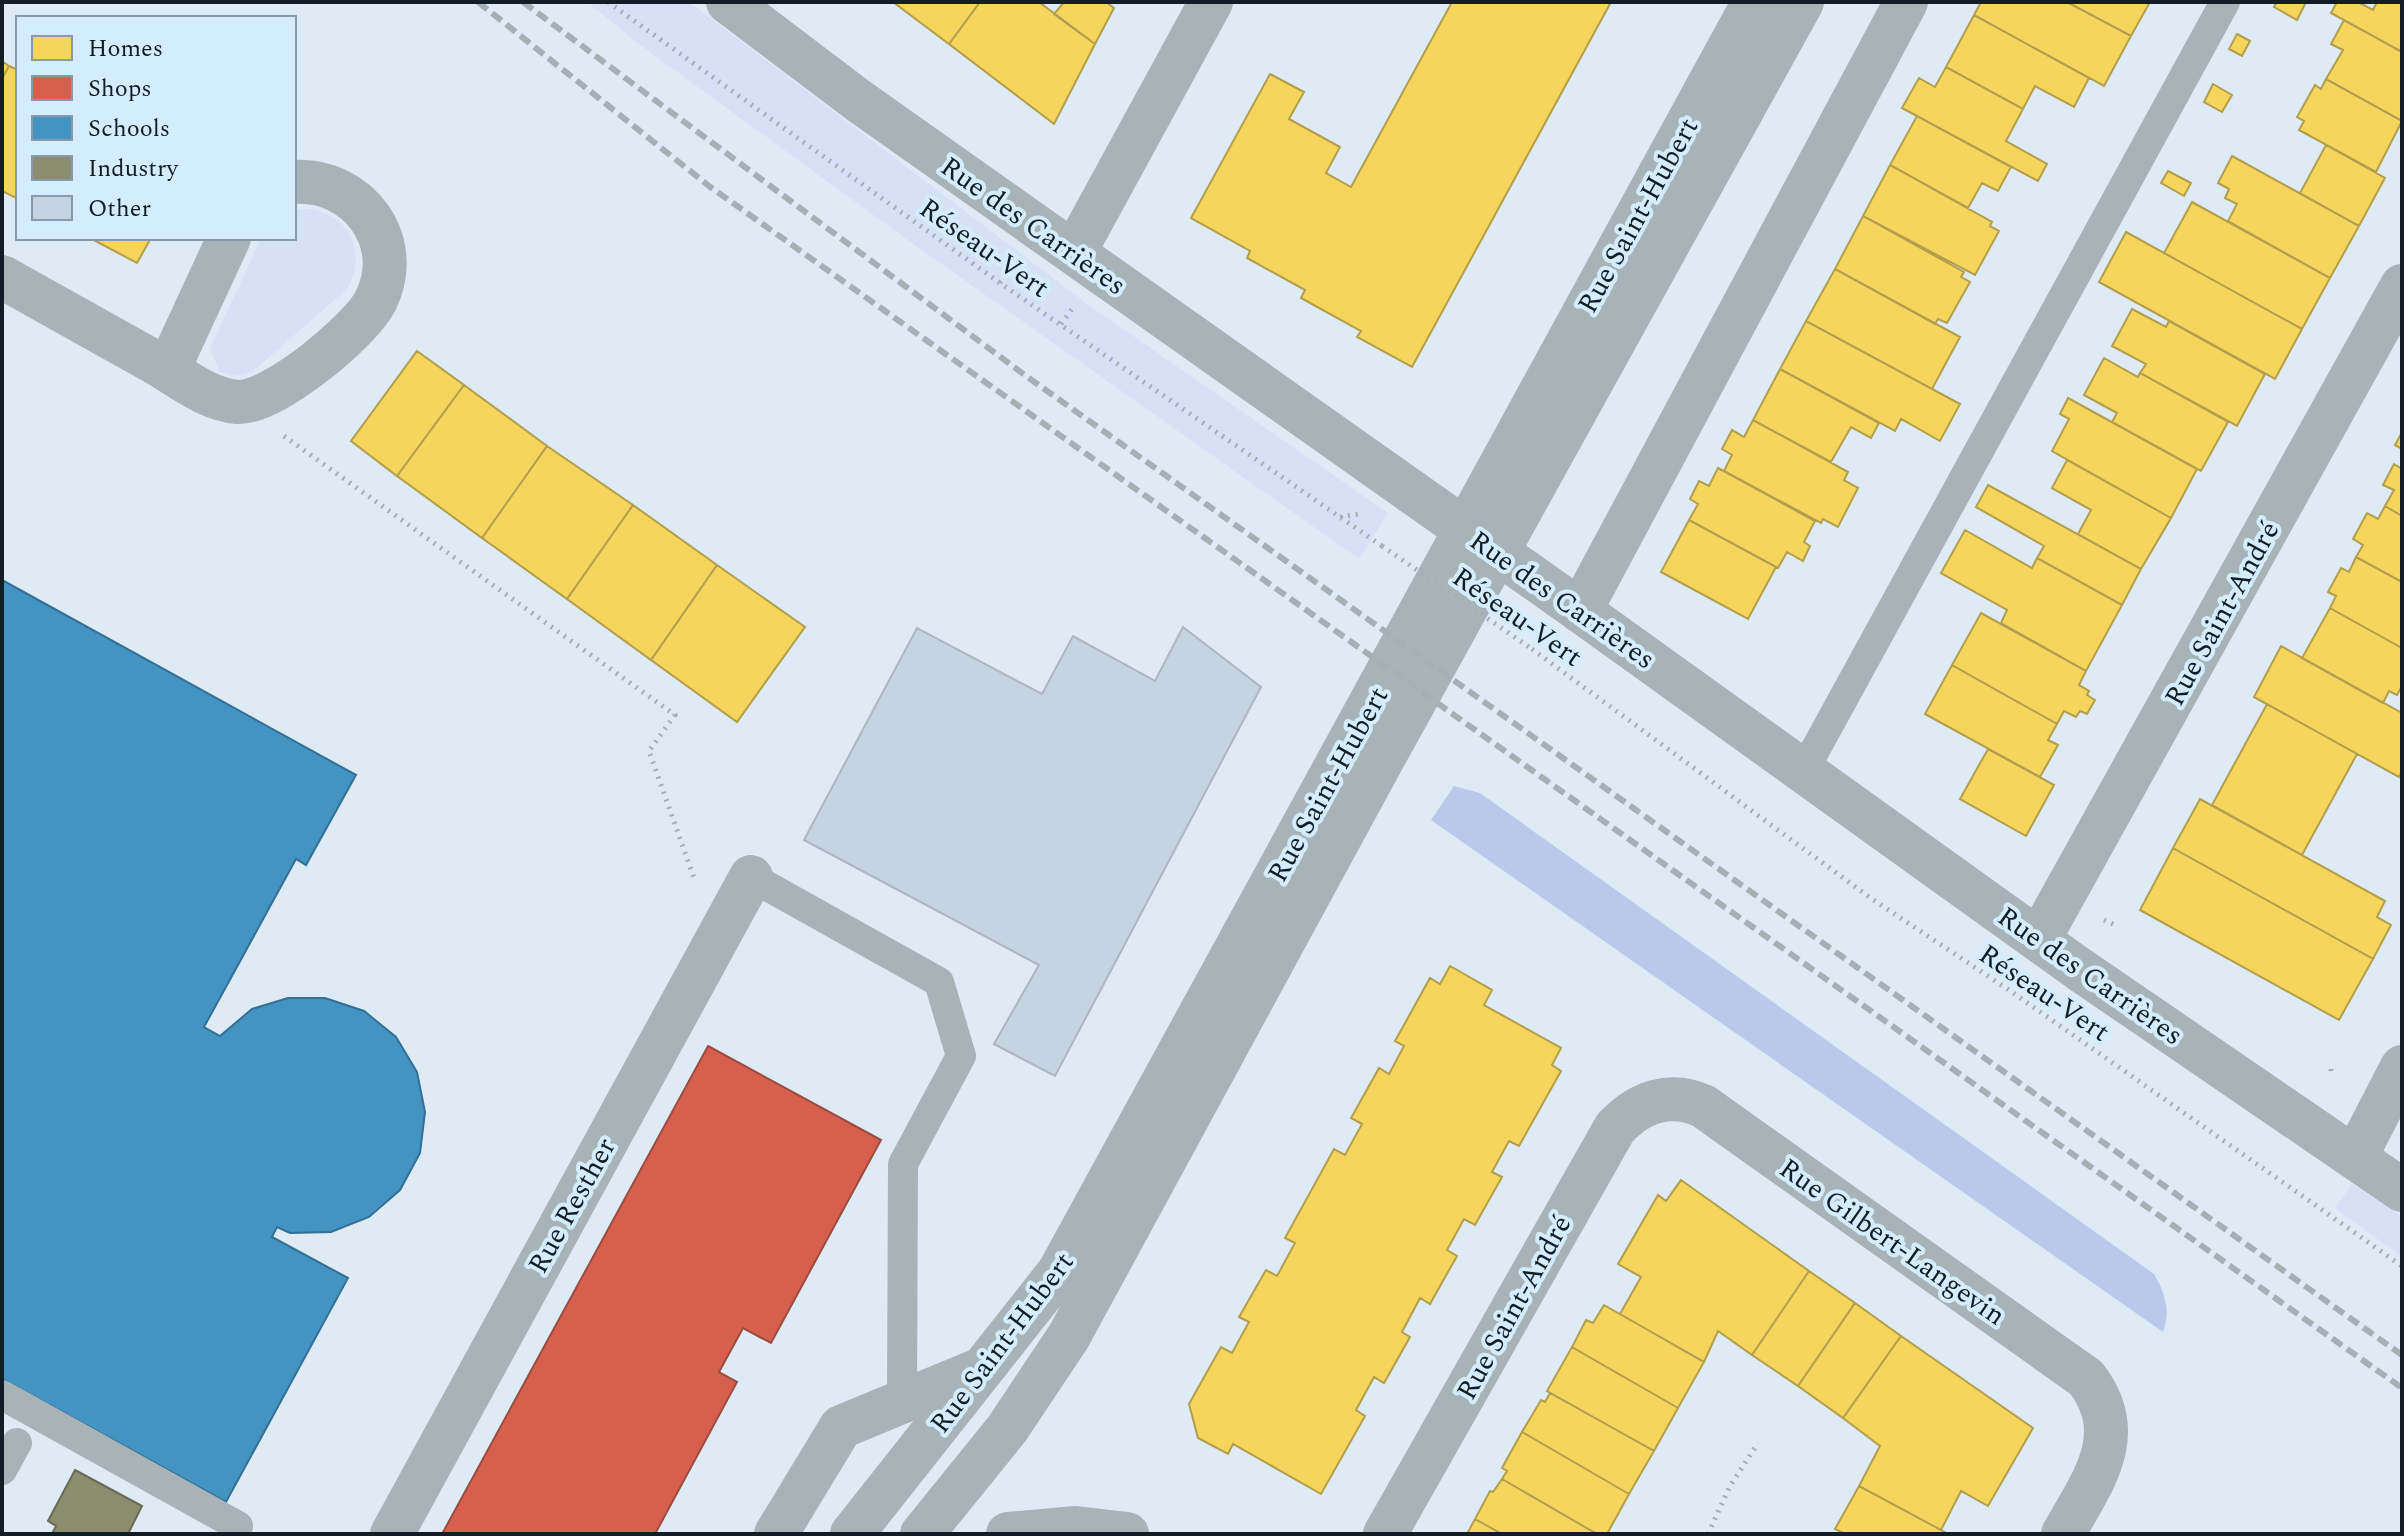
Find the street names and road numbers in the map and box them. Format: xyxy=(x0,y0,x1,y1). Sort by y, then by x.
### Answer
street label: Rue Saint-Hubert xyxy=(1567,110,1710,321)
street label: Rue des Carrières xyxy=(931,146,1135,306)
street label: Réseau-Vert xyxy=(910,187,1058,309)
street label: Rue Saint-André xyxy=(2154,513,2291,714)
street label: Rue des Carrières xyxy=(1460,520,1664,680)
street label: Réseau-Vert xyxy=(1443,556,1591,678)
street label: Rue Saint-Hubert xyxy=(1257,679,1400,890)
street label: Rue des Carrières xyxy=(1988,896,2192,1056)
street label: Réseau-Vert xyxy=(1970,933,2119,1053)
street label: Rue Resther xyxy=(517,1130,627,1282)
street label: Rue Gilbert-Langevin xyxy=(1770,1148,2014,1337)
street label: Rue Saint-André xyxy=(1446,1207,1583,1408)
street label: Rue Saint-Hubert xyxy=(920,1243,1085,1443)

